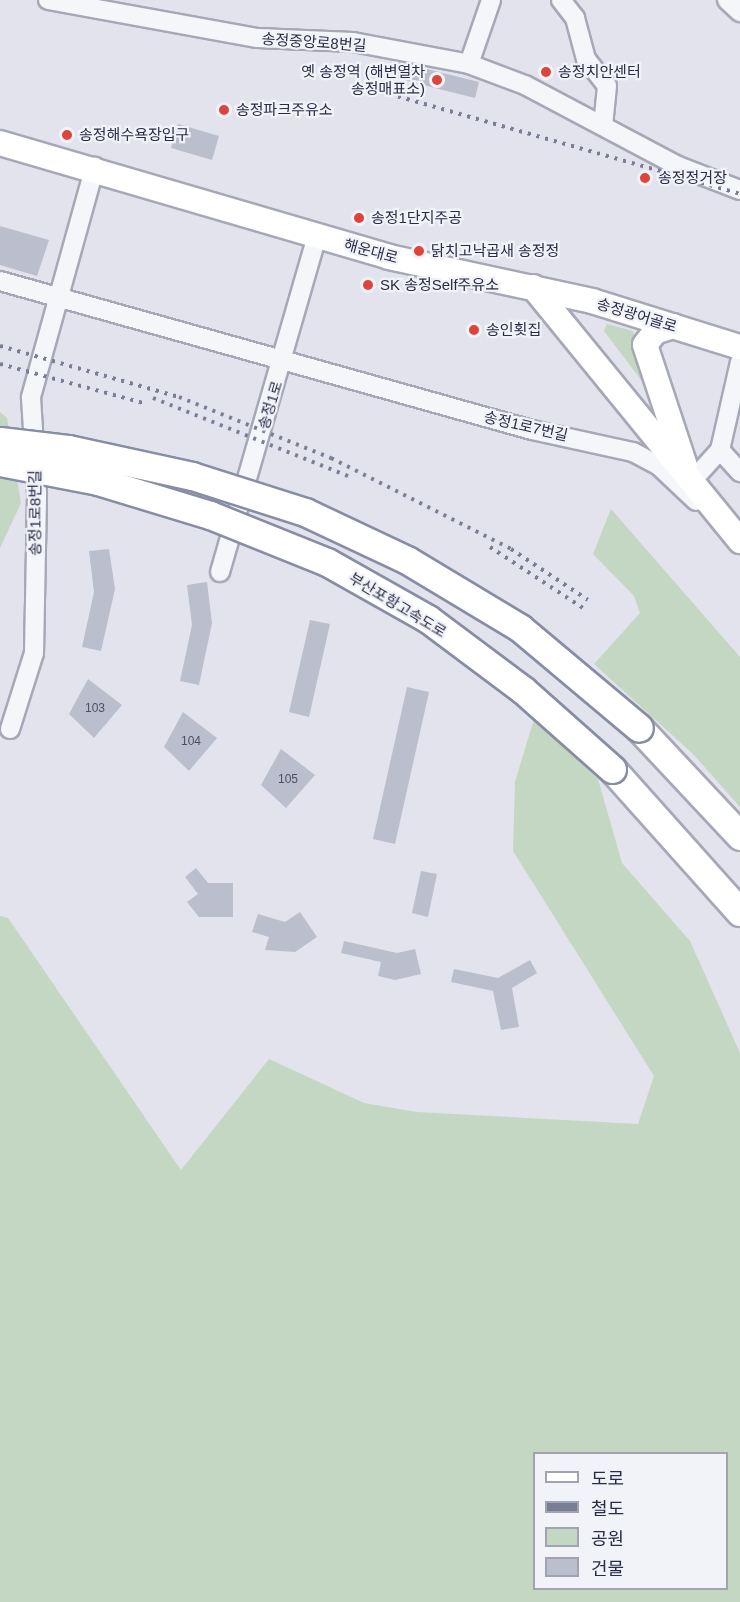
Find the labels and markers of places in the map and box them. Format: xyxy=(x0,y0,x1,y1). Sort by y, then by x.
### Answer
place label: 옛 송정역 (해변열차 송정매표소) xyxy=(301,62,425,97)
place label: 송정치안센터 xyxy=(558,63,641,81)
marker: 송정치안센터 xyxy=(539,65,553,79)
marker: 옛 송정역 (해변열차 송정매표소) xyxy=(430,73,444,87)
place label: 송정파크주유소 xyxy=(236,101,333,119)
marker: 송정파크주유소 xyxy=(217,103,231,117)
place label: 송정해수욕장입구 xyxy=(79,126,189,144)
marker: 송정해수욕장입구 xyxy=(60,128,74,142)
marker: 송정정거장 xyxy=(636,169,654,187)
place label: 송정정거장 xyxy=(658,169,727,187)
place label: 송정1단지주공 xyxy=(371,209,462,227)
marker: 송정1단지주공 xyxy=(352,211,366,225)
place label: 닭치고낙곱새 송정정 xyxy=(431,242,559,260)
marker: 닭치고낙곱새 송정정 xyxy=(412,244,426,258)
place label: SK 송정Self주유소 xyxy=(380,276,499,294)
marker: SK 송정Self주유소 xyxy=(361,278,375,292)
place label: 송인횟집 xyxy=(486,321,541,339)
marker: 송인횟집 xyxy=(467,323,481,337)

